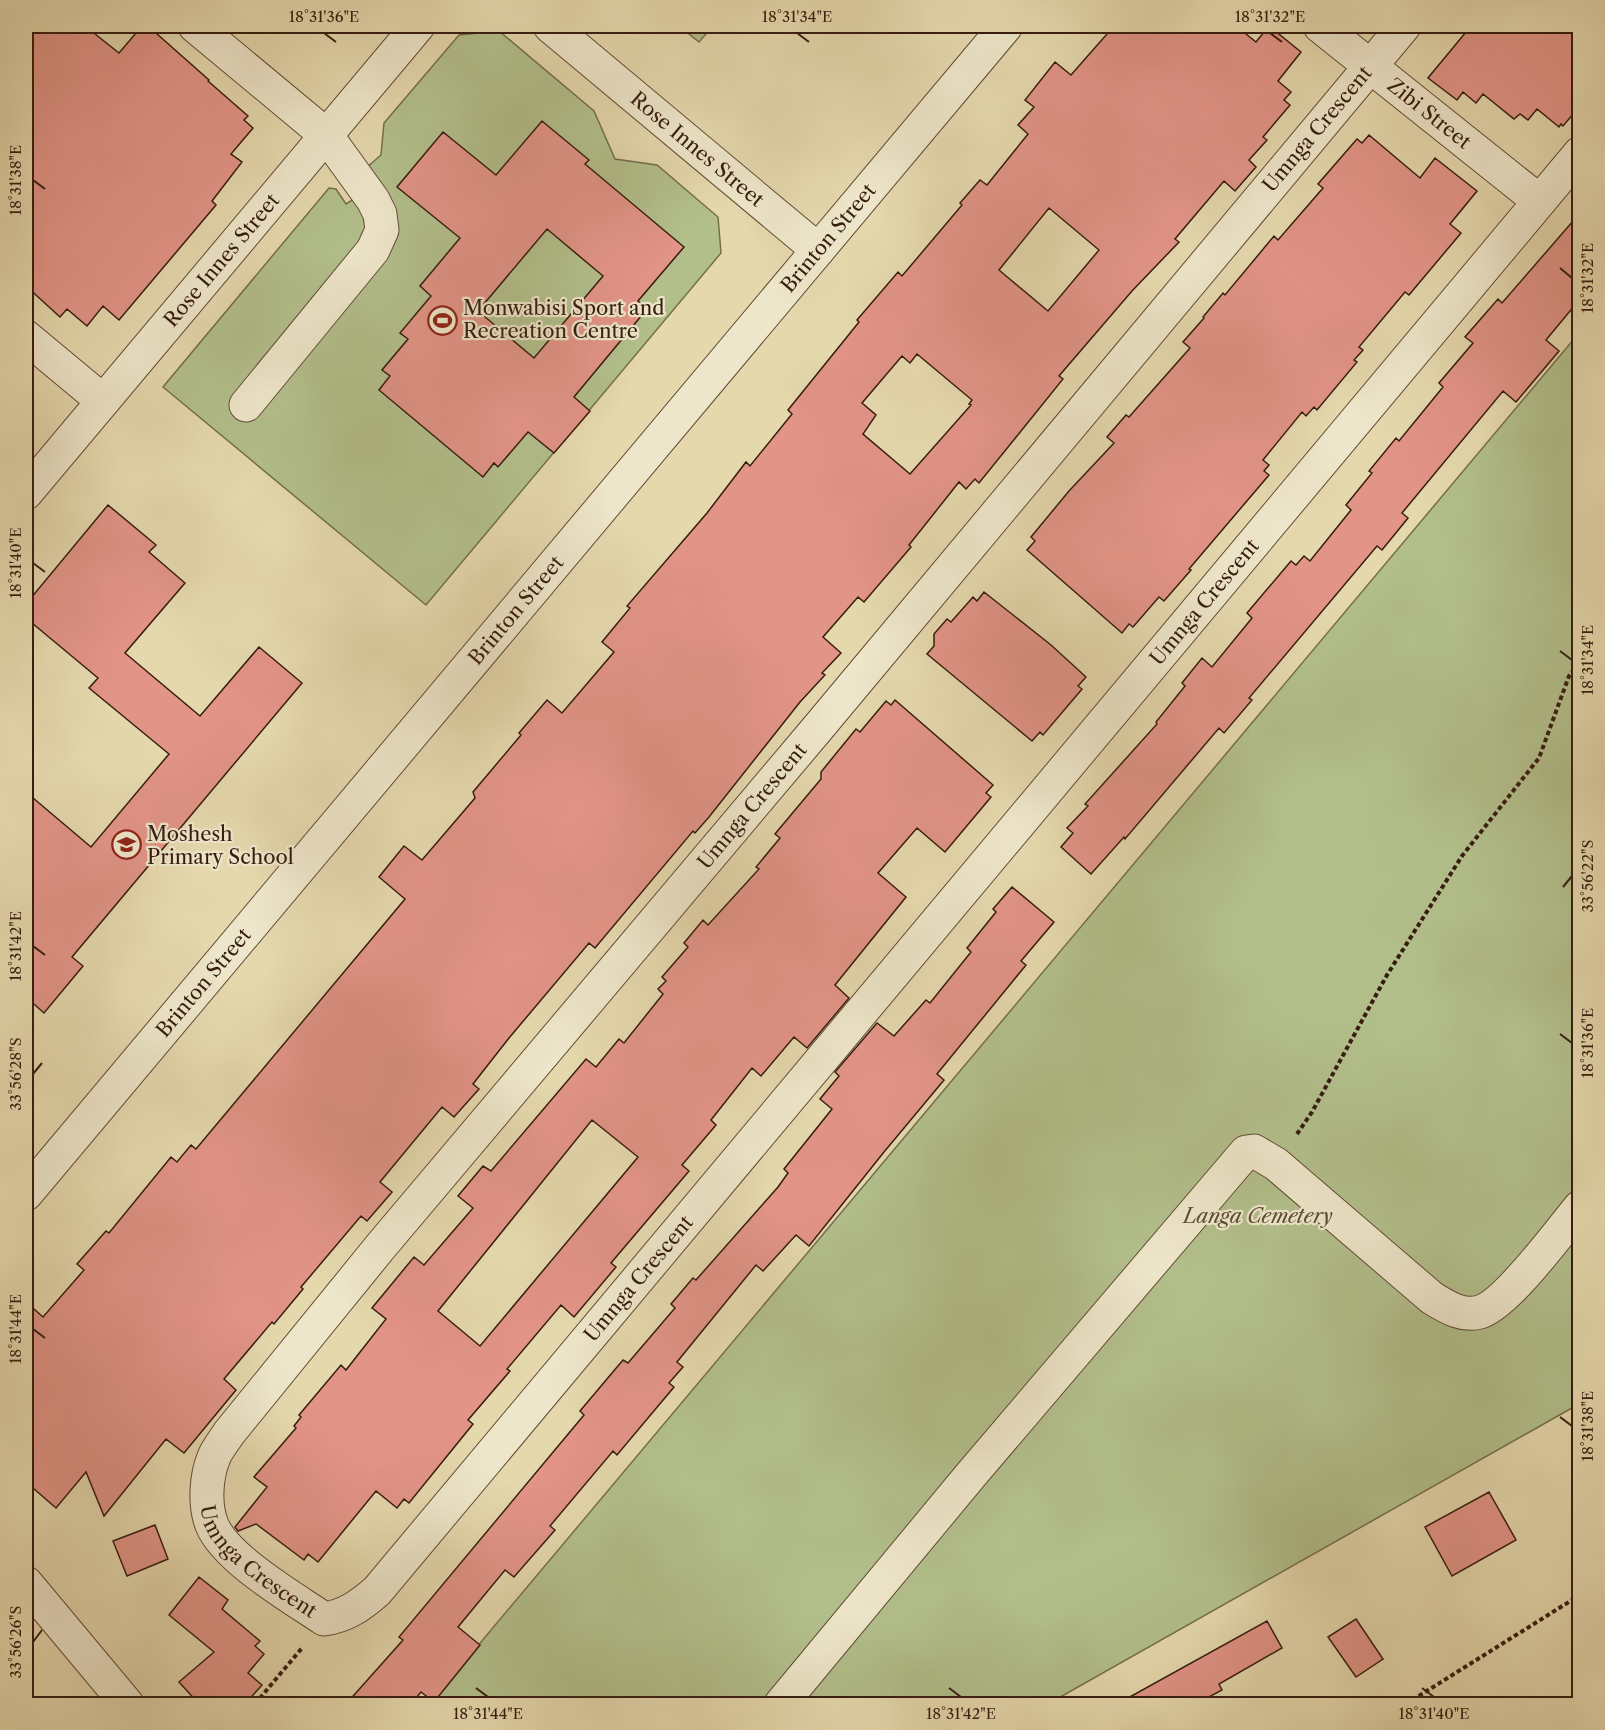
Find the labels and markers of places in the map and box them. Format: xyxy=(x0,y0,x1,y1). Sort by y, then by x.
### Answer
place label: Monwabisi Sport and Recreation Centre xyxy=(463,296,664,343)
sports icon: Monwabisi Sport and Recreation Centre xyxy=(426,304,458,336)
place label: Moshesh Primary School xyxy=(147,822,294,869)
school or university icon: Moshesh Primary School xyxy=(110,829,142,861)

